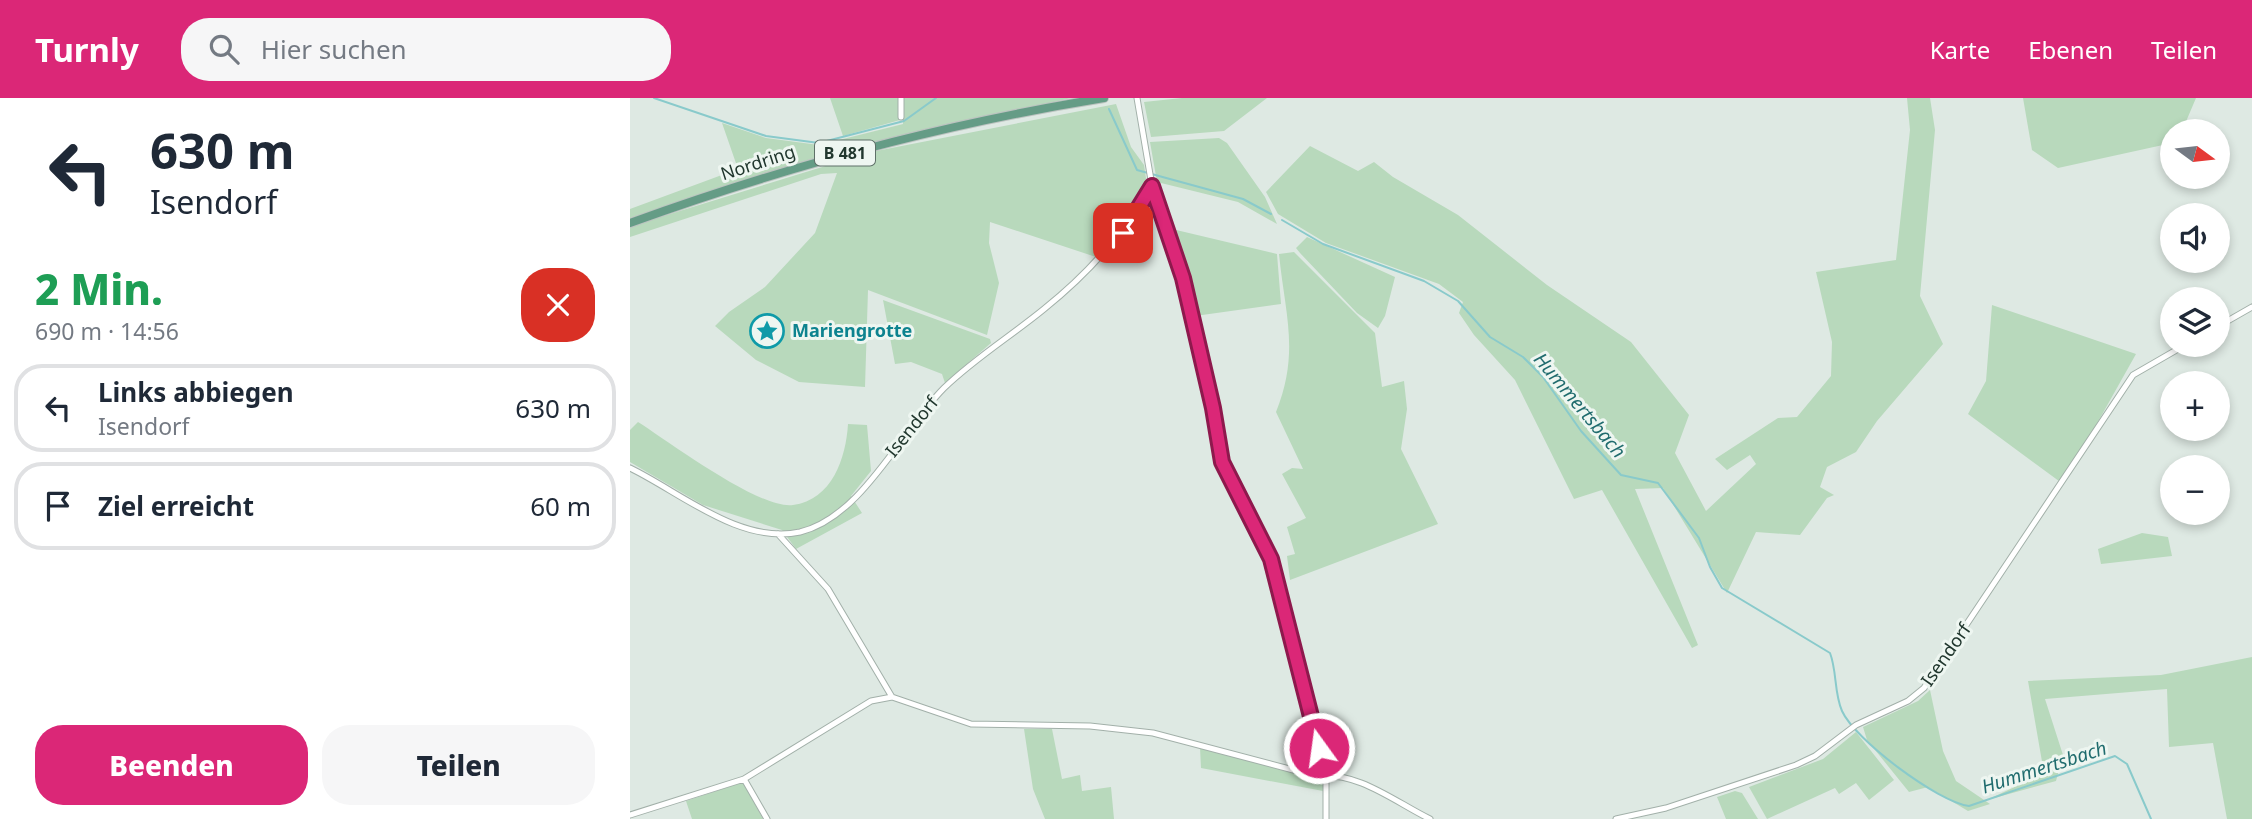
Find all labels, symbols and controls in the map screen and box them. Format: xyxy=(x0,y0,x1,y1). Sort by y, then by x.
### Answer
search box xyxy=(181,18,671,81)
text: Turnly xyxy=(35,27,139,72)
icon: search xyxy=(205,30,243,68)
text: Hier suchen xyxy=(261,31,407,67)
text: Karte xyxy=(1930,33,1990,66)
text: Ebenen xyxy=(2028,33,2113,66)
text: Teilen xyxy=(2151,33,2217,66)
text: 630 m xyxy=(150,117,295,183)
north arrow xyxy=(2160,119,2230,189)
map controls xyxy=(2160,119,2230,525)
icon: left xyxy=(35,126,126,217)
street label: Nordring xyxy=(717,139,798,185)
road number: B 481 xyxy=(815,140,875,166)
text: Isendorf xyxy=(150,180,277,223)
pin xyxy=(1093,203,1153,263)
button: sound xyxy=(2160,203,2230,273)
icon: arrive xyxy=(1104,214,1142,252)
text: 2 Min. xyxy=(35,260,163,317)
button: close xyxy=(521,268,595,342)
button: layers xyxy=(2160,287,2230,357)
place icon: Mariengrotte xyxy=(748,312,786,350)
text: 690 m · 14:56 xyxy=(35,315,179,347)
place label: Mariengrotte xyxy=(792,318,912,342)
water label: Hummertsbach xyxy=(1528,347,1632,463)
button: + xyxy=(2160,371,2230,441)
text: Links abbiegen xyxy=(98,374,294,410)
icon: left xyxy=(39,389,77,427)
text: 630 m xyxy=(515,390,591,426)
street label: Isendorf xyxy=(879,390,944,462)
text: Isendorf xyxy=(98,410,189,442)
button: − xyxy=(2160,455,2230,525)
icon: arrive xyxy=(39,487,77,525)
text: Ziel erreicht xyxy=(98,488,254,524)
text: 60 m xyxy=(530,488,591,524)
street label: Isendorf xyxy=(1915,618,1976,691)
position arrow xyxy=(1282,711,1356,785)
button: Beenden xyxy=(35,725,308,805)
button: Teilen xyxy=(322,725,595,805)
water label: Hummertsbach xyxy=(1978,735,2110,799)

